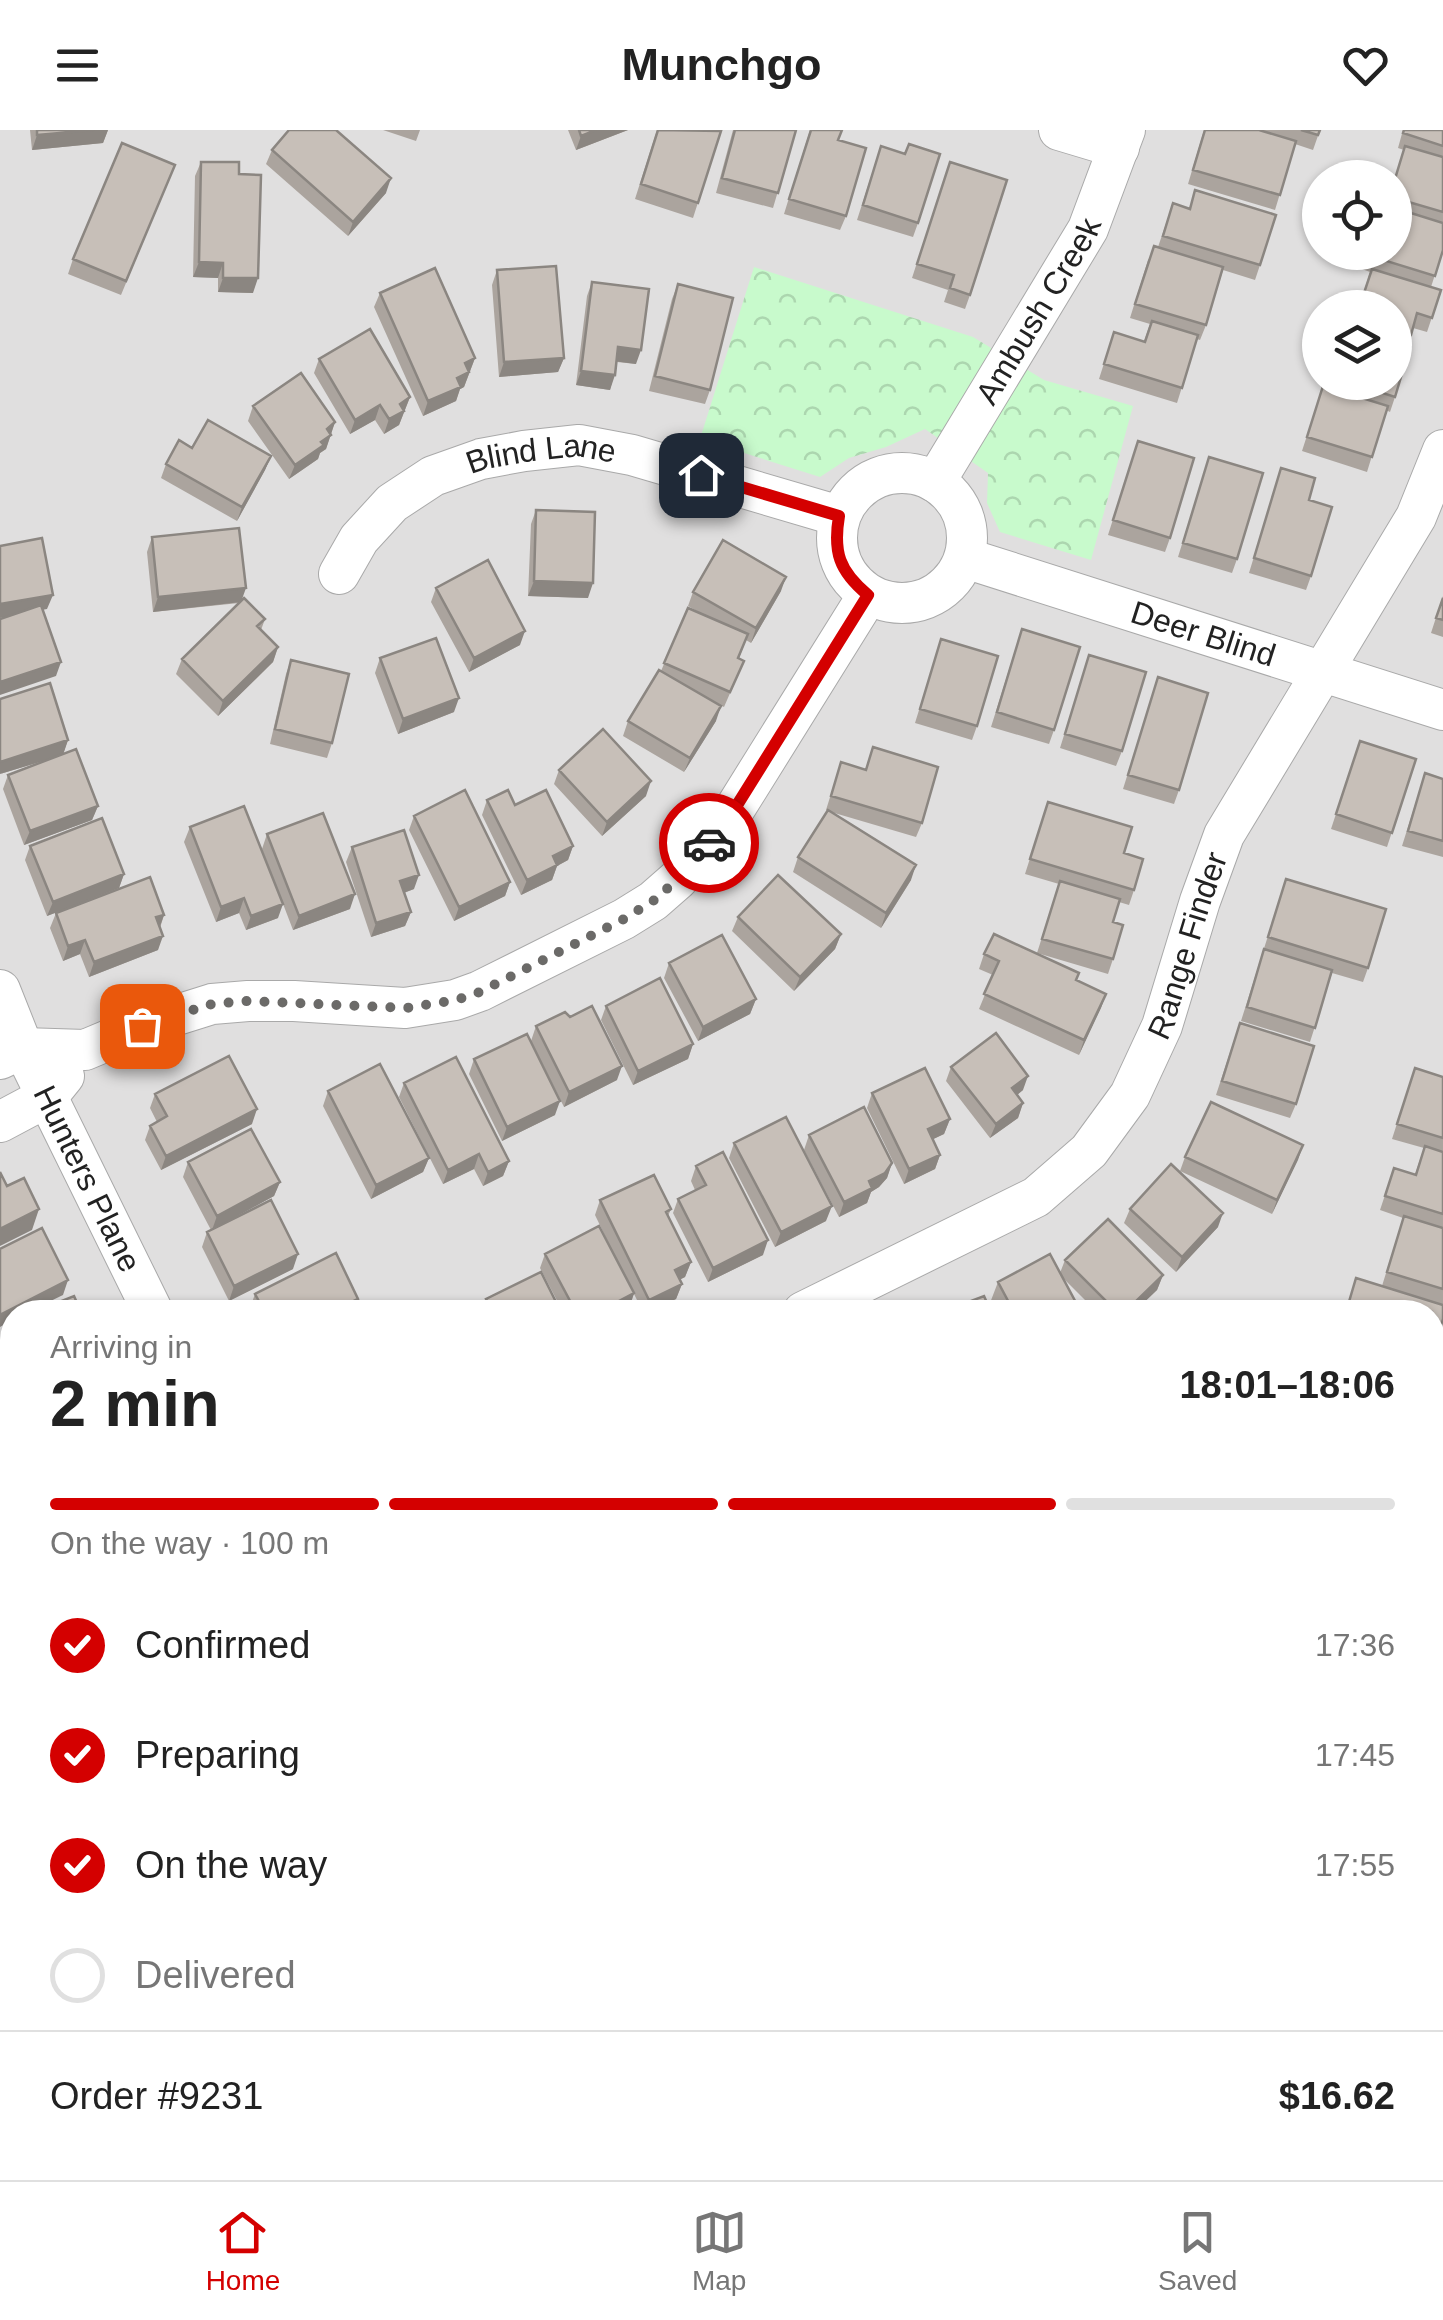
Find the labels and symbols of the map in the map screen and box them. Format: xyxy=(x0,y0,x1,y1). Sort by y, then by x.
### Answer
street label: Ambush Creek xyxy=(968,212,1109,411)
street label: Blind Lane xyxy=(461,427,619,481)
pin xyxy=(659,433,744,518)
street label: Deer Blind xyxy=(1127,594,1280,674)
courier xyxy=(659,793,759,893)
street label: Range Finder xyxy=(1140,847,1234,1045)
pin xyxy=(100,984,185,1069)
street label: Hunters Plane xyxy=(26,1080,148,1278)

